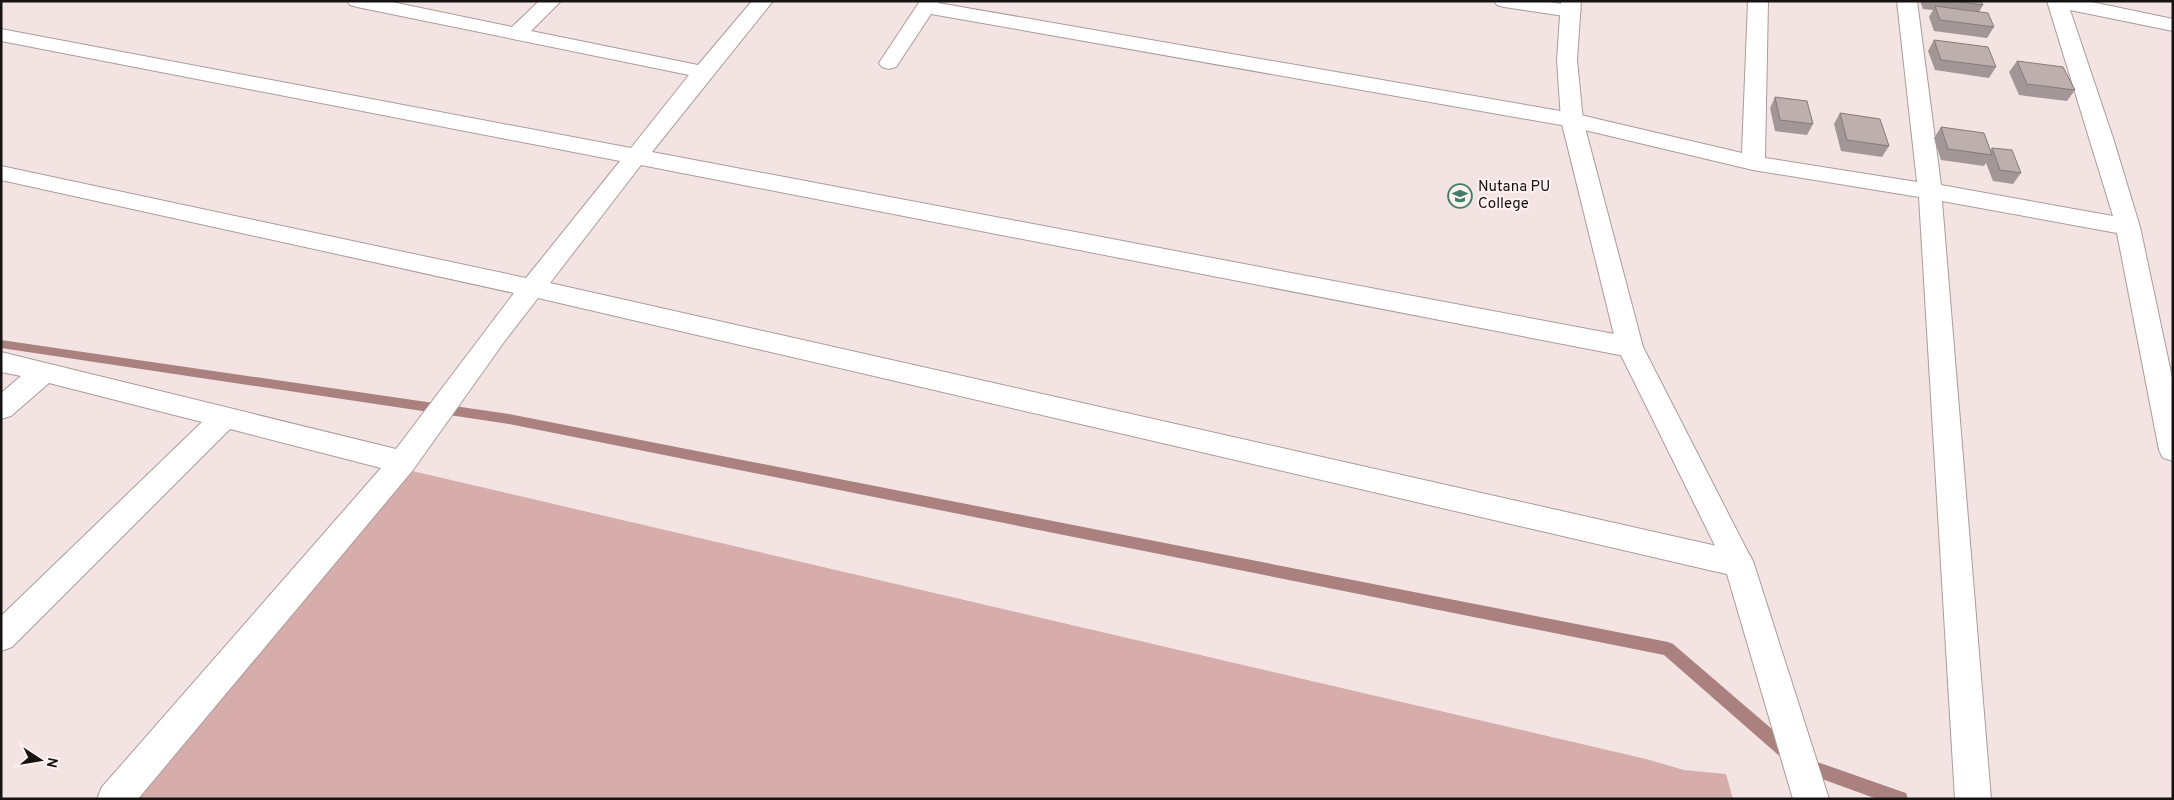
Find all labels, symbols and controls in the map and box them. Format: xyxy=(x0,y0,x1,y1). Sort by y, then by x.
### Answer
place label: Nutana PU College xyxy=(1478,178,1550,214)
school or university icon: Nutana PU College xyxy=(1447,183,1473,209)
north arrow xyxy=(15,735,65,785)
text: N xyxy=(42,756,61,769)

